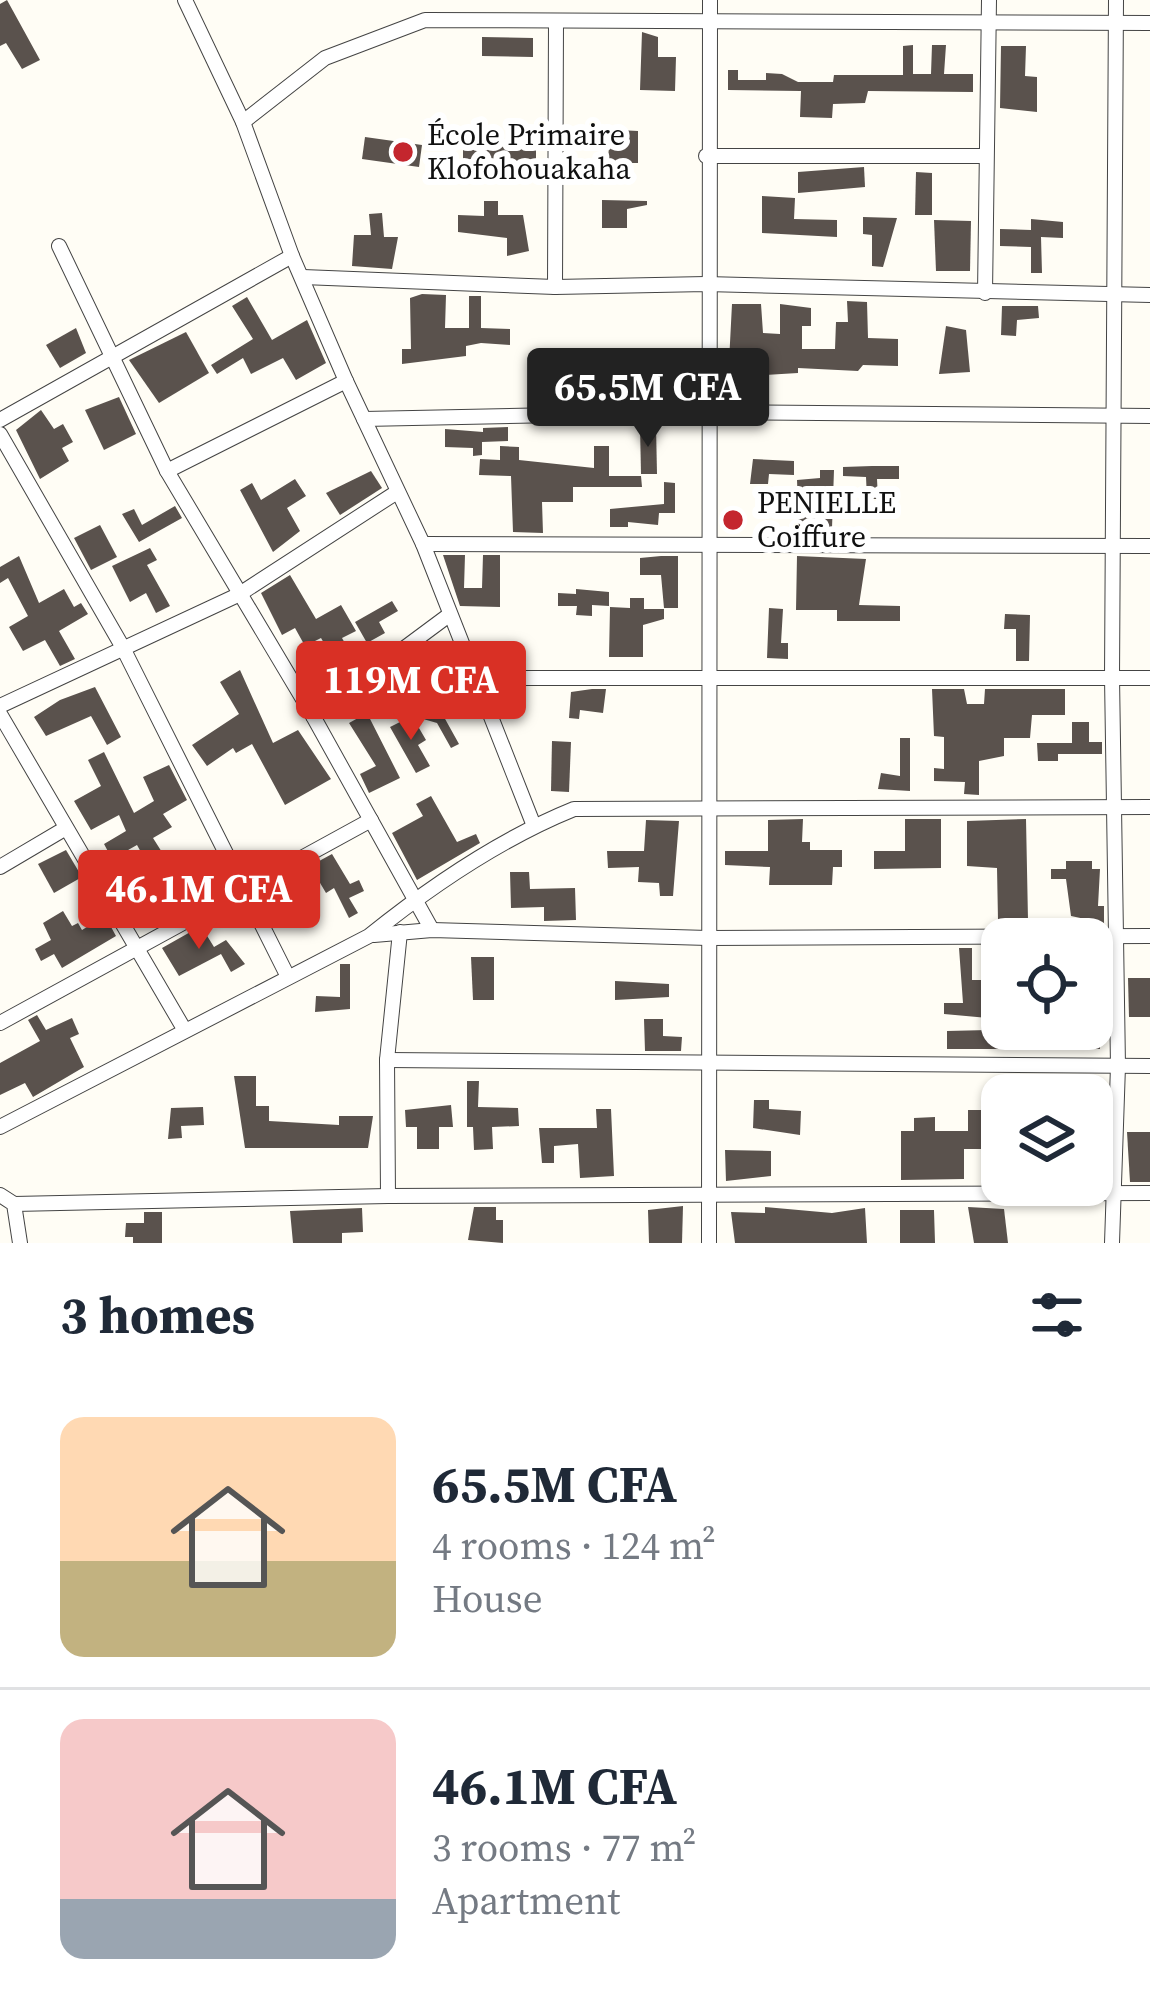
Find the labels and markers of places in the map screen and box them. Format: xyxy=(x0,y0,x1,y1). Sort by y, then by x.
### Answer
place label: École Primaire Klofohouakaha xyxy=(427,114,631,189)
marker: École Primaire Klofohouakaha xyxy=(390,139,416,165)
pin: 65.5M CFA xyxy=(511,348,785,450)
place label: PENIELLE Coiffure xyxy=(757,482,896,557)
marker: PENIELLE Coiffure xyxy=(720,507,746,533)
pin: 119M CFA xyxy=(287,641,535,743)
pin: 46.1M CFA xyxy=(62,850,336,952)

